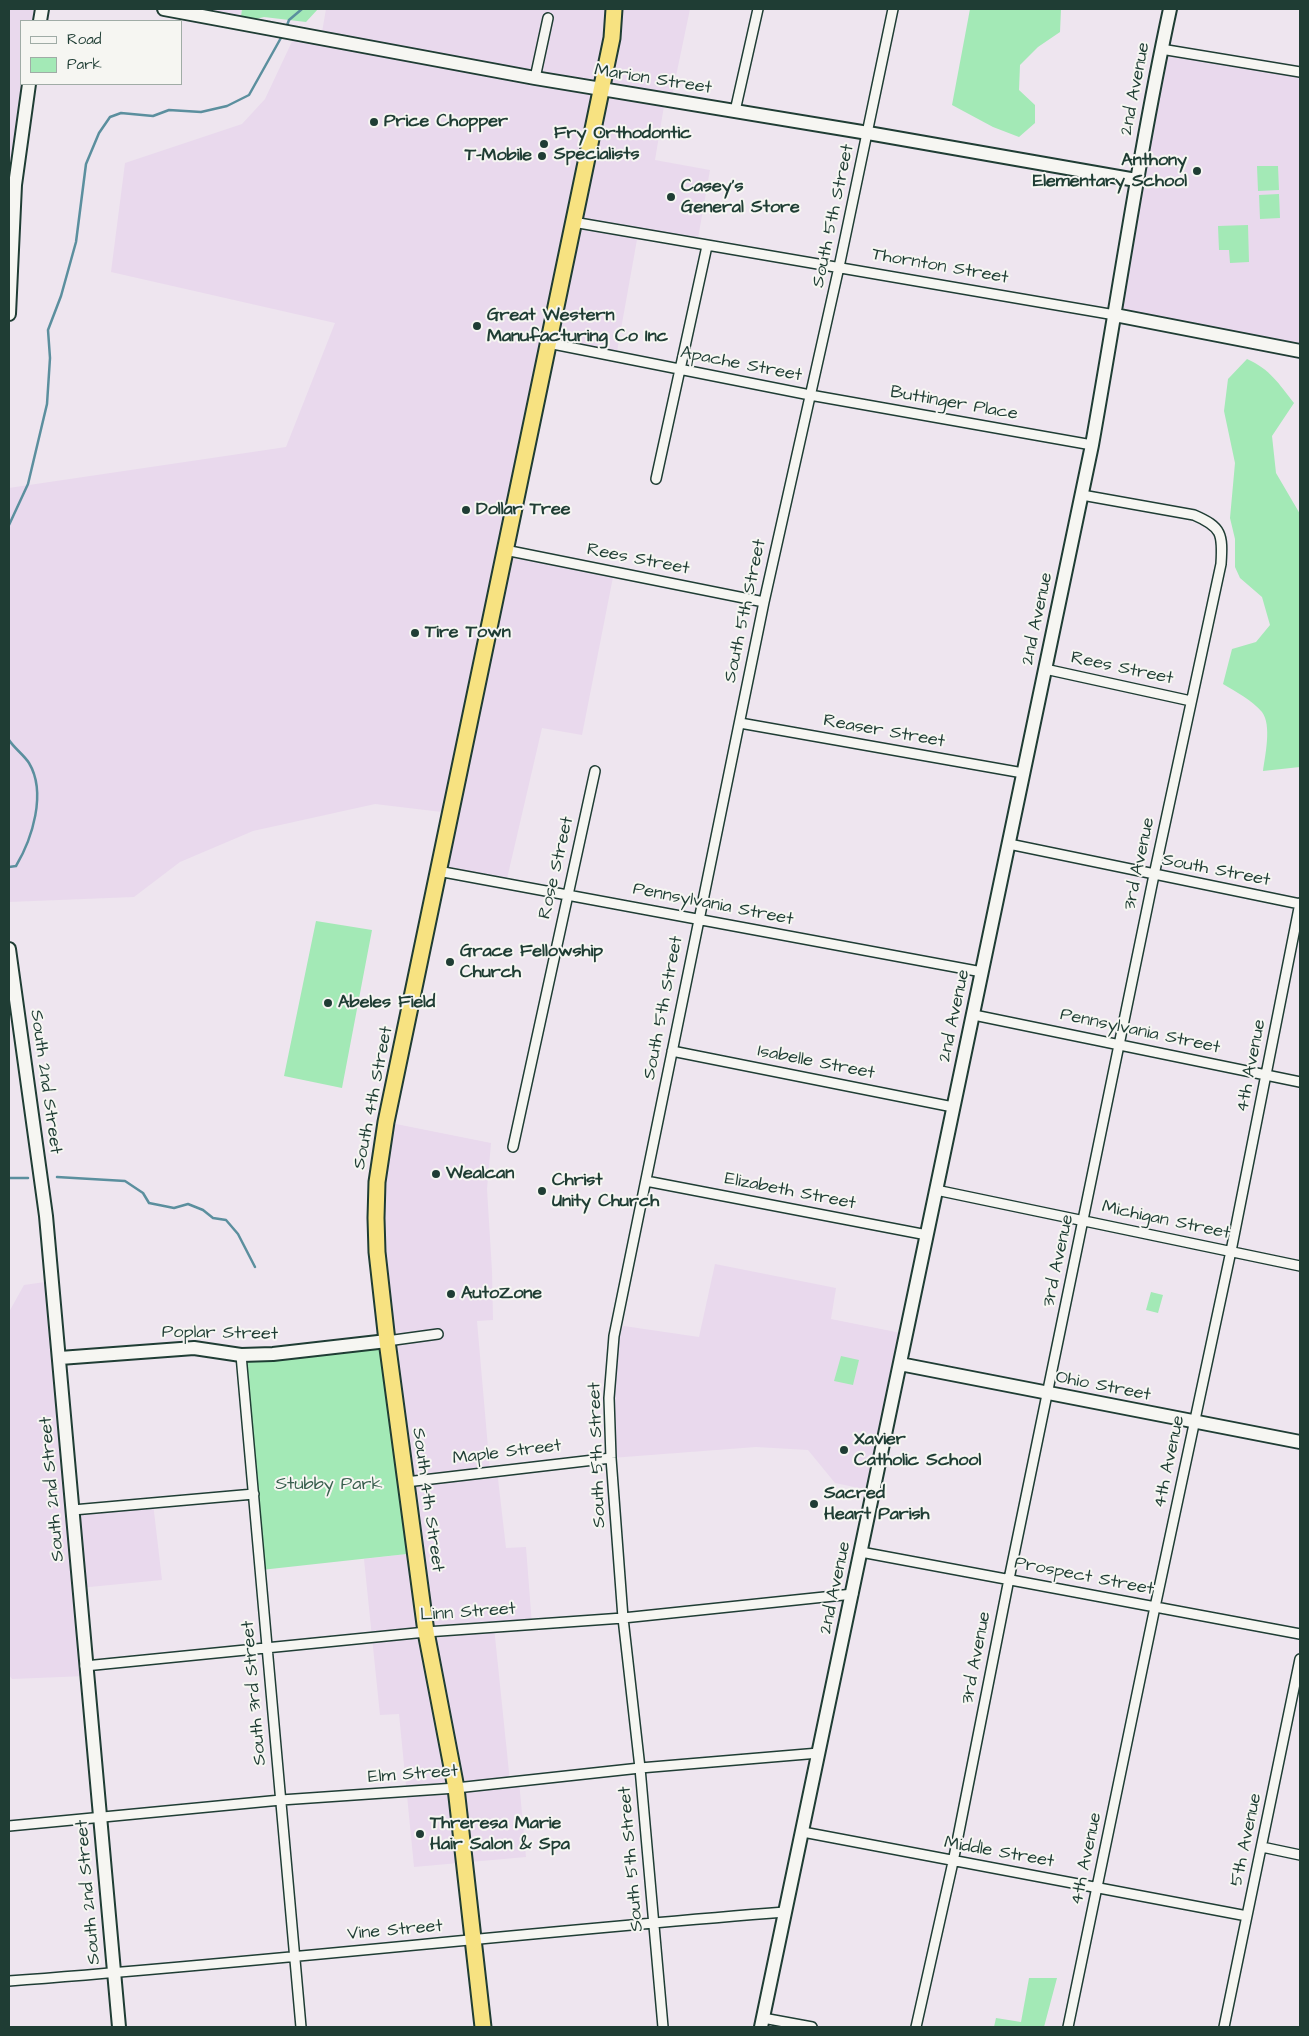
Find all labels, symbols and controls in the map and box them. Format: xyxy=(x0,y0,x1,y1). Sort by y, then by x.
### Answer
legend xyxy=(20,20,182,85)
text: Road xyxy=(67,29,101,50)
street label: 2nd Avenue xyxy=(1116,41,1156,137)
text: Park xyxy=(67,54,102,75)
street label: Marion Street xyxy=(593,60,713,100)
place label: Price Chopper xyxy=(384,111,508,133)
marker: Price Chopper xyxy=(368,116,380,128)
place label: Fry Orthodontic Specialists xyxy=(554,123,692,166)
marker: Fry Orthodontic Specialists xyxy=(538,138,550,150)
street label: South 5th Street xyxy=(808,142,860,290)
place label: T-Mobile xyxy=(465,145,532,167)
marker: T-Mobile xyxy=(536,150,548,162)
place label: Anthony Elementary School xyxy=(1033,150,1187,192)
marker: Anthony Elementary School xyxy=(1191,165,1203,177)
place label: Casey's General Store xyxy=(681,176,800,218)
marker: Casey's General Store xyxy=(665,191,677,203)
street label: Thornton Street xyxy=(870,244,1010,290)
place label: Great Western Manufacturing Co Inc xyxy=(487,305,668,348)
marker: Great Western Manufacturing Co Inc xyxy=(471,320,483,332)
street label: Apache Street xyxy=(678,343,804,387)
street label: Buttinger Place xyxy=(889,382,1019,426)
place label: Dollar Tree xyxy=(476,499,570,521)
marker: Dollar Tree xyxy=(460,504,472,516)
street label: South 5th Street xyxy=(720,537,772,685)
street label: Rees Street xyxy=(585,539,691,581)
street label: 2nd Avenue xyxy=(1018,571,1058,667)
place label: Tire Town xyxy=(425,622,511,644)
marker: Tire Town xyxy=(409,627,421,639)
street label: Rees Street xyxy=(1069,648,1175,690)
street label: Reaser Street xyxy=(821,711,947,753)
street label: Rose Street xyxy=(535,815,579,921)
street label: 3rd Avenue xyxy=(1120,816,1160,912)
street label: South Street xyxy=(1160,850,1272,892)
street label: Pennsylvania Street xyxy=(631,879,795,931)
street label: South 5th Street xyxy=(639,934,689,1082)
place label: Grace Fellowship Church xyxy=(460,941,603,984)
marker: Grace Fellowship Church xyxy=(444,956,456,968)
street label: 2nd Avenue xyxy=(935,968,975,1064)
place label: Abeles Field xyxy=(338,992,435,1014)
marker: Abeles Field xyxy=(322,997,334,1009)
street label: Pennsylvania Street xyxy=(1058,1004,1222,1060)
street label: South 2nd Street xyxy=(24,1008,66,1156)
street label: 4th Avenue xyxy=(1232,1018,1272,1114)
street label: South 4th Street xyxy=(350,1025,398,1171)
street label: Isabelle Street xyxy=(756,1041,876,1085)
place label: Wealcan xyxy=(446,1163,514,1185)
marker: Wealcan xyxy=(430,1168,442,1180)
street label: Elizabeth Street xyxy=(723,1169,857,1215)
place label: Christ Unity Church xyxy=(552,1170,659,1212)
marker: Christ Unity Church xyxy=(536,1185,548,1197)
street label: Michigan Street xyxy=(1100,1197,1232,1245)
street label: 3rd Avenue xyxy=(1039,1213,1079,1309)
place label: AutoZone xyxy=(461,1283,542,1305)
marker: AutoZone xyxy=(445,1288,457,1300)
street label: Poplar Street xyxy=(162,1322,278,1346)
street label: Ohio Street xyxy=(1054,1367,1152,1407)
street label: South 5th Street xyxy=(585,1382,611,1528)
street label: 4th Avenue xyxy=(1150,1414,1190,1510)
street label: South 2nd Street xyxy=(36,1416,70,1562)
street label: South 4th Street xyxy=(406,1427,448,1573)
place label: Xavier Catholic School xyxy=(854,1429,981,1472)
street label: Maple Street xyxy=(451,1436,563,1470)
marker: Xavier Catholic School xyxy=(838,1444,850,1456)
park label: Stubby Park xyxy=(276,1474,382,1496)
place label: Sacred Heart Parish xyxy=(824,1483,929,1526)
marker: Sacred Heart Parish xyxy=(808,1498,820,1510)
street label: 2nd Avenue xyxy=(816,1540,856,1636)
street label: Prospect Street xyxy=(1012,1553,1156,1601)
street label: Linn Street xyxy=(419,1599,517,1627)
street label: 3rd Avenue xyxy=(957,1610,997,1706)
street label: South 3rd Street xyxy=(238,1620,272,1766)
street label: Elm Street xyxy=(367,1761,459,1789)
street label: South 5th Street xyxy=(615,1785,649,1933)
street label: 5th Avenue xyxy=(1227,1791,1267,1889)
street label: 4th Avenue xyxy=(1067,1811,1107,1907)
place label: Threresa Marie Hair Salon & Spa xyxy=(430,1813,570,1856)
street label: South 2nd Street xyxy=(72,1819,106,1965)
marker: Threresa Marie Hair Salon & Spa xyxy=(414,1828,426,1840)
street label: Middle Street xyxy=(942,1833,1056,1873)
street label: Vine Street xyxy=(346,1916,444,1946)

